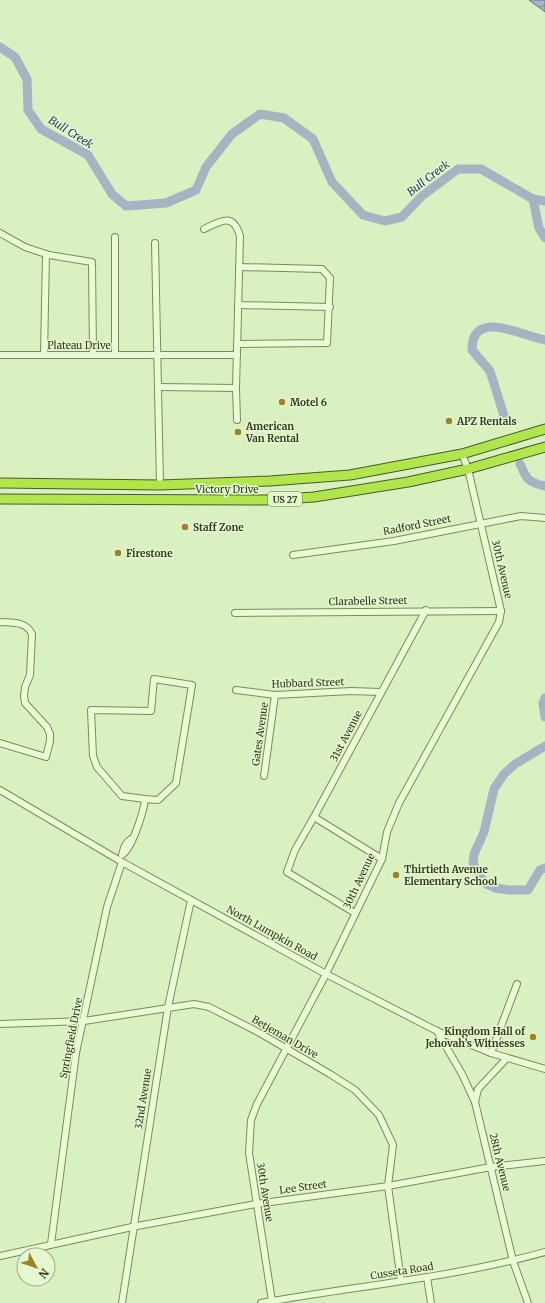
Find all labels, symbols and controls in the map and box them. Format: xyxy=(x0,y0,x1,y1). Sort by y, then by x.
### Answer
water label: Bull Creek xyxy=(46,113,96,151)
water label: Bull Creek xyxy=(404,157,452,199)
street label: Plateau Drive xyxy=(47,339,111,352)
place label: Motel 6 xyxy=(290,396,327,409)
marker: Motel 6 xyxy=(277,397,287,407)
place label: APZ Rentals xyxy=(456,415,517,428)
marker: APZ Rentals xyxy=(444,416,454,426)
place label: American Van Rental xyxy=(245,420,300,445)
marker: American Van Rental xyxy=(233,427,243,437)
street label: Victory Drive xyxy=(194,483,259,496)
road number: US 27 xyxy=(268,492,302,506)
street label: Radford Street xyxy=(382,512,452,538)
place label: Staff Zone xyxy=(193,521,244,534)
marker: Staff Zone xyxy=(180,522,190,532)
street label: 30th Avenue xyxy=(489,538,515,600)
place label: Firestone xyxy=(126,547,173,560)
marker: Firestone xyxy=(113,548,123,558)
street label: Clarabelle Street xyxy=(329,594,407,608)
street label: Hubbard Street xyxy=(272,675,345,691)
street label: Gates Avenue xyxy=(249,701,271,767)
street label: 31st Avenue xyxy=(327,708,365,764)
street label: 30th Avenue xyxy=(340,851,378,911)
place label: Thirtieth Avenue Elementary School xyxy=(404,863,498,888)
marker: Thirtieth Avenue Elementary School xyxy=(391,870,401,880)
street label: North Lumpkin Road xyxy=(224,903,320,963)
street label: Springfield Drive xyxy=(57,996,85,1080)
street label: Betjeman Drive xyxy=(249,1013,321,1061)
place label: Kingdom Hall of Jehovah’s Witnesses xyxy=(424,1025,526,1050)
marker: Kingdom Hall of Jehovah’s Witnesses xyxy=(528,1032,538,1042)
street label: 32nd Avenue xyxy=(132,1068,154,1130)
street label: 28th Avenue xyxy=(486,1131,514,1193)
street label: 30th Avenue xyxy=(254,1161,276,1223)
street label: Lee Street xyxy=(278,1177,328,1197)
north arrow xyxy=(16,1247,56,1287)
street label: Cusseta Road xyxy=(370,1260,434,1282)
text: N xyxy=(35,1266,52,1281)

